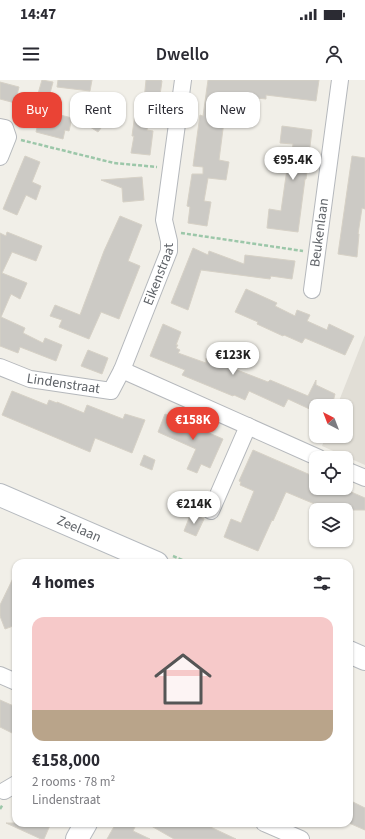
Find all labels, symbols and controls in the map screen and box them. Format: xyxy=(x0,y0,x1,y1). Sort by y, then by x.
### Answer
text: 14:47 xyxy=(20,4,56,25)
text: Dwello xyxy=(156,42,209,67)
icon: menu xyxy=(20,43,42,65)
icon: person xyxy=(323,43,345,65)
chip: Buy xyxy=(12,92,62,128)
chip: Rent xyxy=(70,92,126,128)
chip: Filters xyxy=(134,92,198,128)
chip: New xyxy=(206,92,260,128)
pin: €95.4K xyxy=(260,147,326,181)
text: €95.4K xyxy=(273,151,313,169)
street label: Beukenlaan xyxy=(305,197,334,268)
street label: Eikenstraat xyxy=(138,243,180,308)
pin: €123K xyxy=(205,342,261,376)
text: €123K xyxy=(215,346,251,364)
street label: Lindenstraat xyxy=(25,369,102,399)
north arrow xyxy=(309,399,353,443)
map controls xyxy=(309,399,353,547)
pin: €158K xyxy=(165,407,221,441)
text: €158K xyxy=(175,411,211,429)
button: locate xyxy=(309,451,353,495)
pin: €214K xyxy=(166,491,222,525)
text: €214K xyxy=(176,495,212,513)
button: layers xyxy=(309,503,353,547)
street label: Zeelaan xyxy=(54,511,104,548)
text: 4 homes xyxy=(32,571,94,595)
icon: filters xyxy=(311,572,333,594)
icon: home xyxy=(147,643,219,715)
text: €158,000 xyxy=(32,749,100,773)
text: 2 rooms · 78 m² xyxy=(32,773,115,791)
text: Lindenstraat xyxy=(32,791,101,809)

